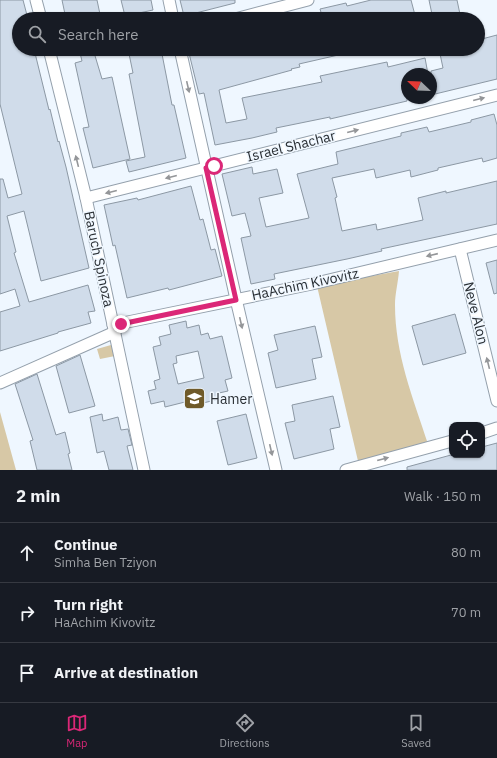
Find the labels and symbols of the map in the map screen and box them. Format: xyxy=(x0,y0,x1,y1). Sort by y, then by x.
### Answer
north arrow xyxy=(401,68,437,104)
one-way arrow xyxy=(186,81,192,93)
one-way arrow xyxy=(473,96,485,102)
street label: Israel Shachar xyxy=(245,126,337,166)
one-way arrow xyxy=(347,128,359,134)
one-way arrow xyxy=(73,154,79,167)
route start xyxy=(205,157,223,175)
one-way arrow xyxy=(165,174,178,180)
one-way arrow xyxy=(105,189,117,195)
street label: Baruch Spinoza xyxy=(80,209,118,309)
one-way arrow xyxy=(426,253,438,259)
street label: HaAchim Kivovitz xyxy=(250,264,361,304)
street label: Neve Alon xyxy=(460,280,492,346)
route end xyxy=(112,315,130,333)
one-way arrow xyxy=(239,317,245,329)
one-way arrow xyxy=(484,357,490,369)
school or university icon: Hamer xyxy=(181,386,207,412)
place label: Hamer xyxy=(210,390,252,408)
one-way arrow xyxy=(269,444,275,456)
one-way arrow xyxy=(377,456,390,462)

